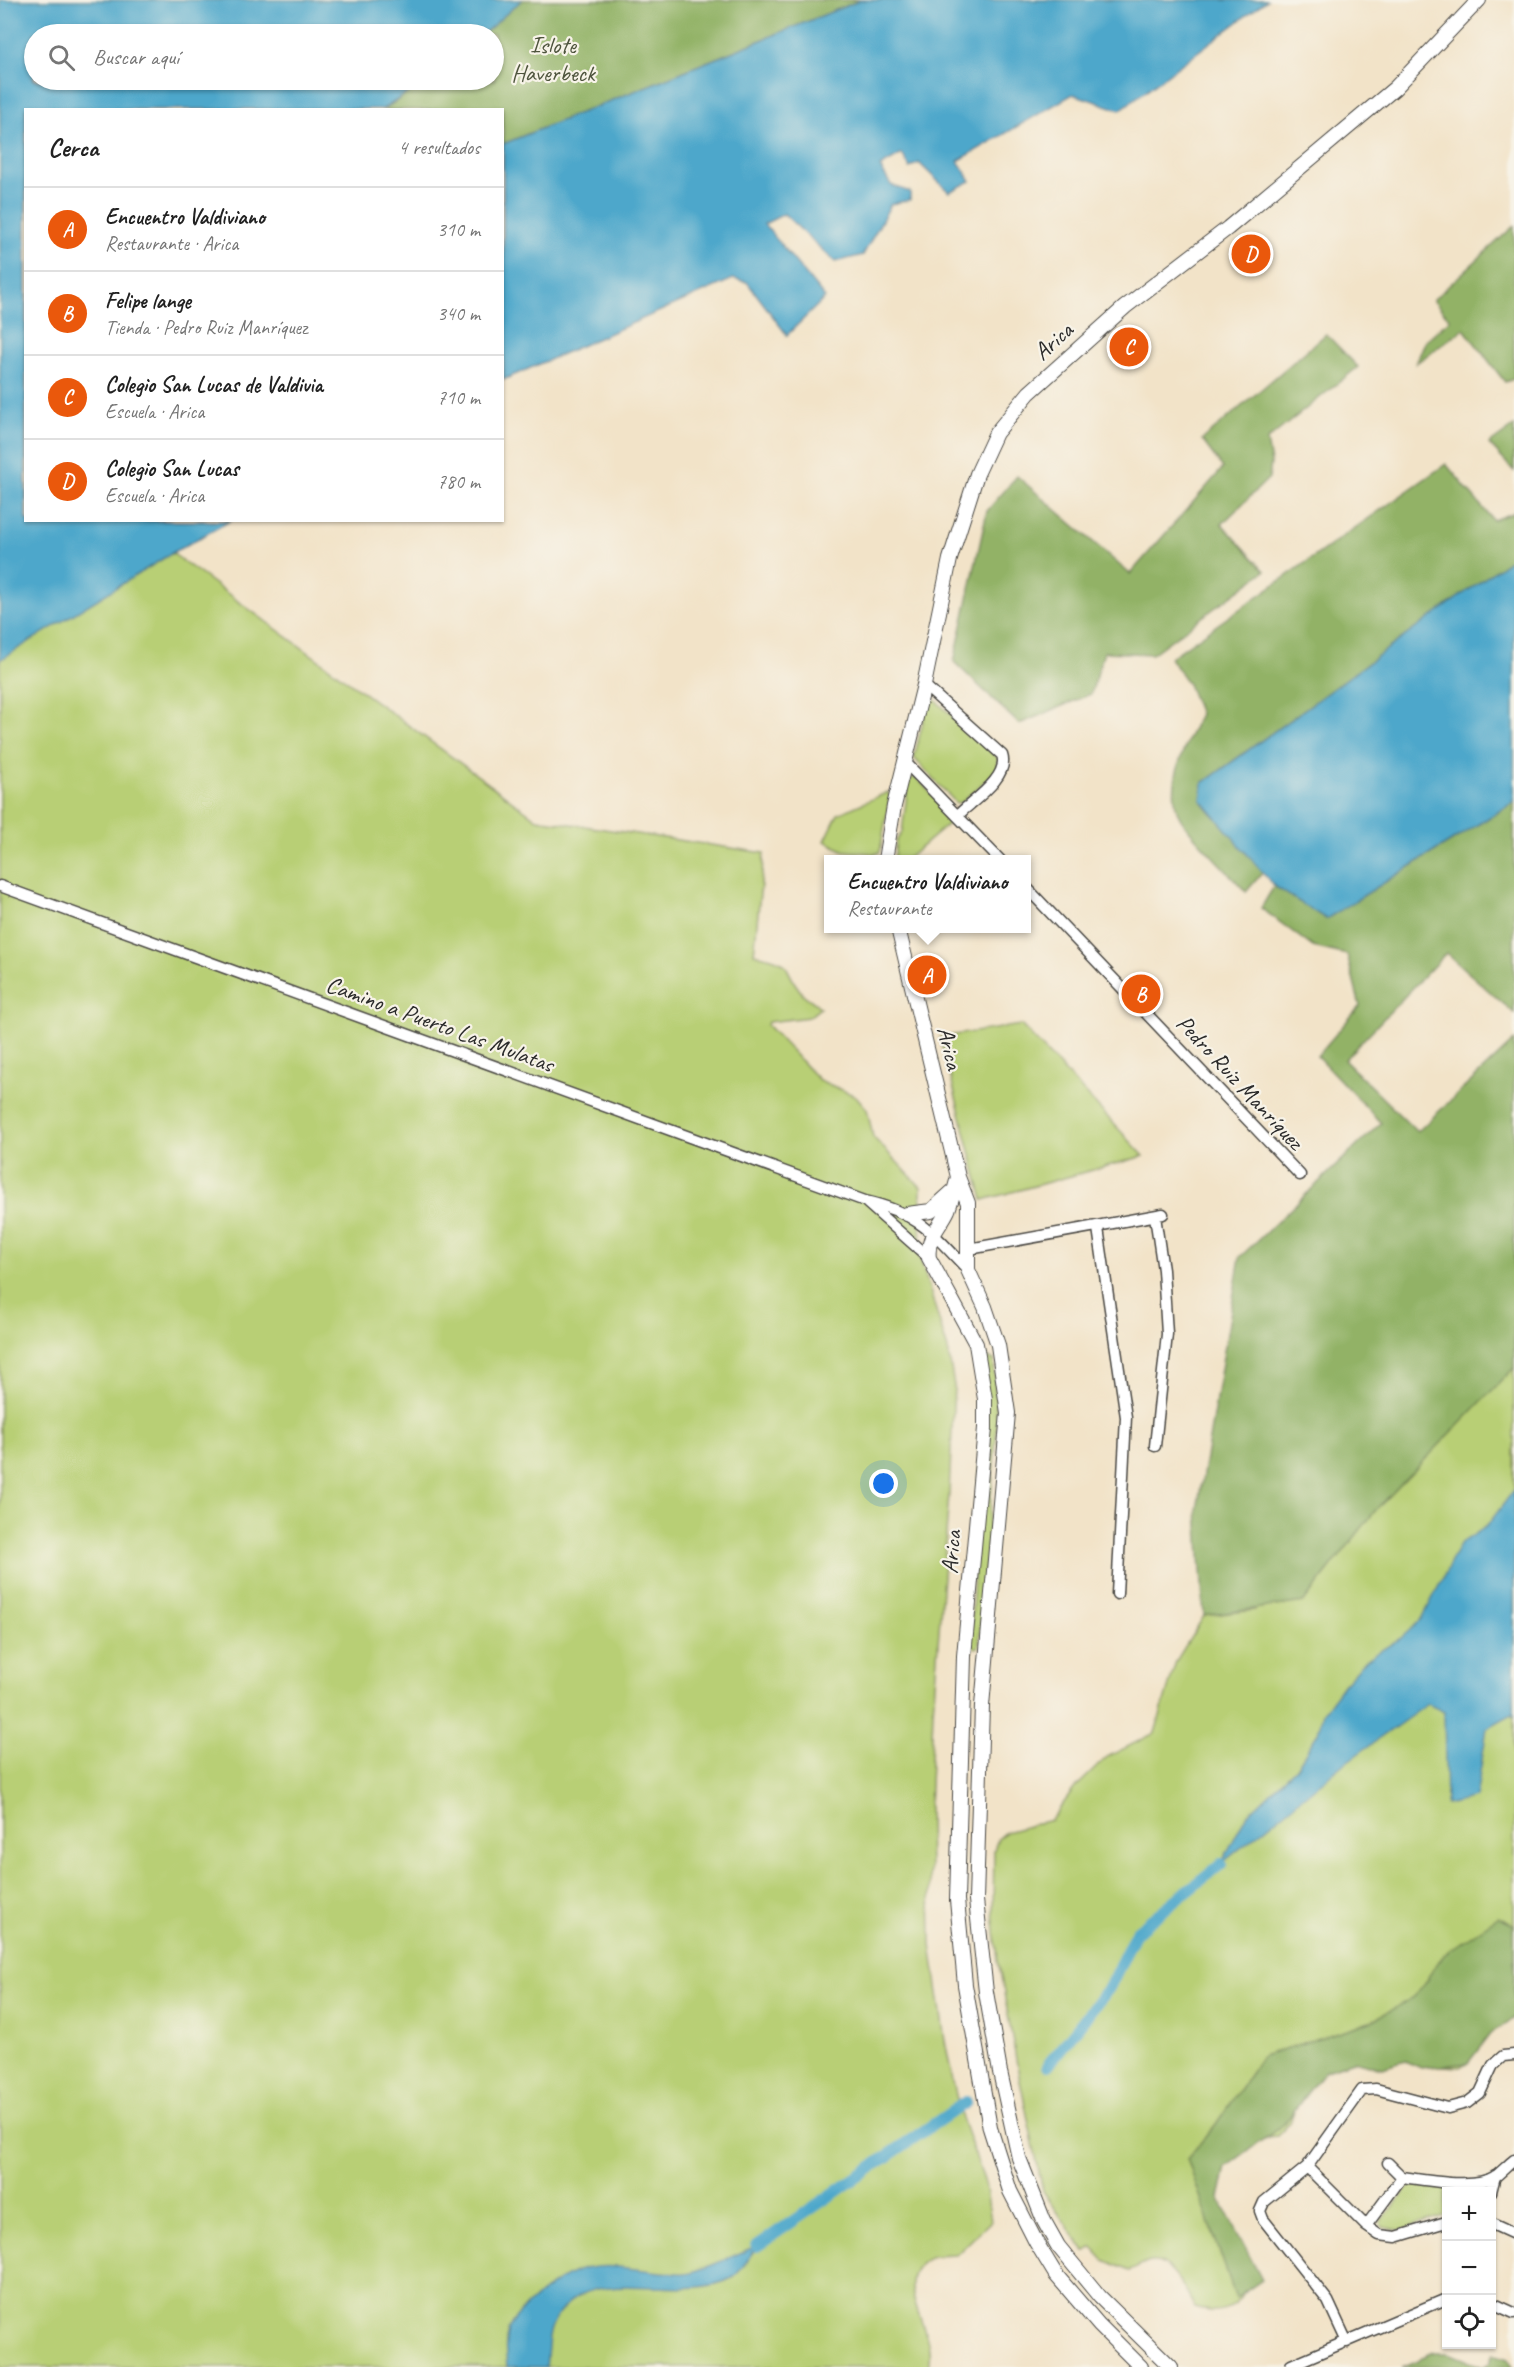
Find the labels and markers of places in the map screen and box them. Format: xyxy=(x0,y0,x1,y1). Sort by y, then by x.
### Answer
pin: D xyxy=(1232,232,1270,276)
pin: C xyxy=(1110,324,1148,370)
pin: A xyxy=(908,952,946,998)
pin: B xyxy=(1122,972,1160,1016)

